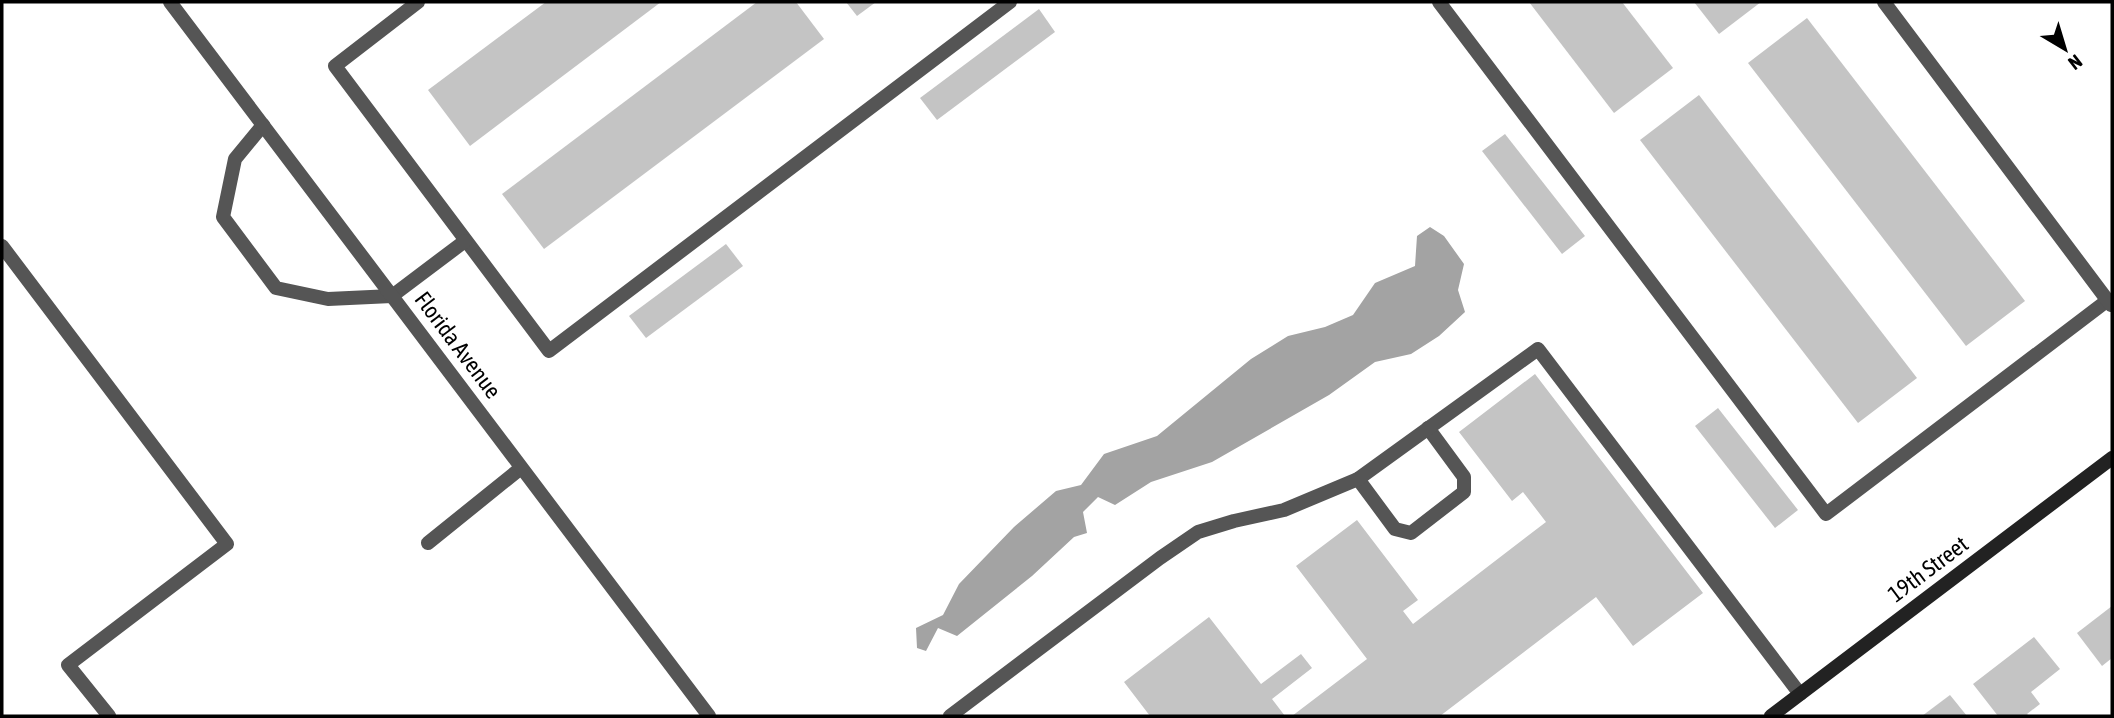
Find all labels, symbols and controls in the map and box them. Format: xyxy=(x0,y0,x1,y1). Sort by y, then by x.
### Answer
north arrow xyxy=(2030,14,2100,84)
text: N xyxy=(2064,50,2087,75)
street label: Florida Avenue xyxy=(410,287,506,403)
street label: 19th Street xyxy=(1883,531,1973,607)

